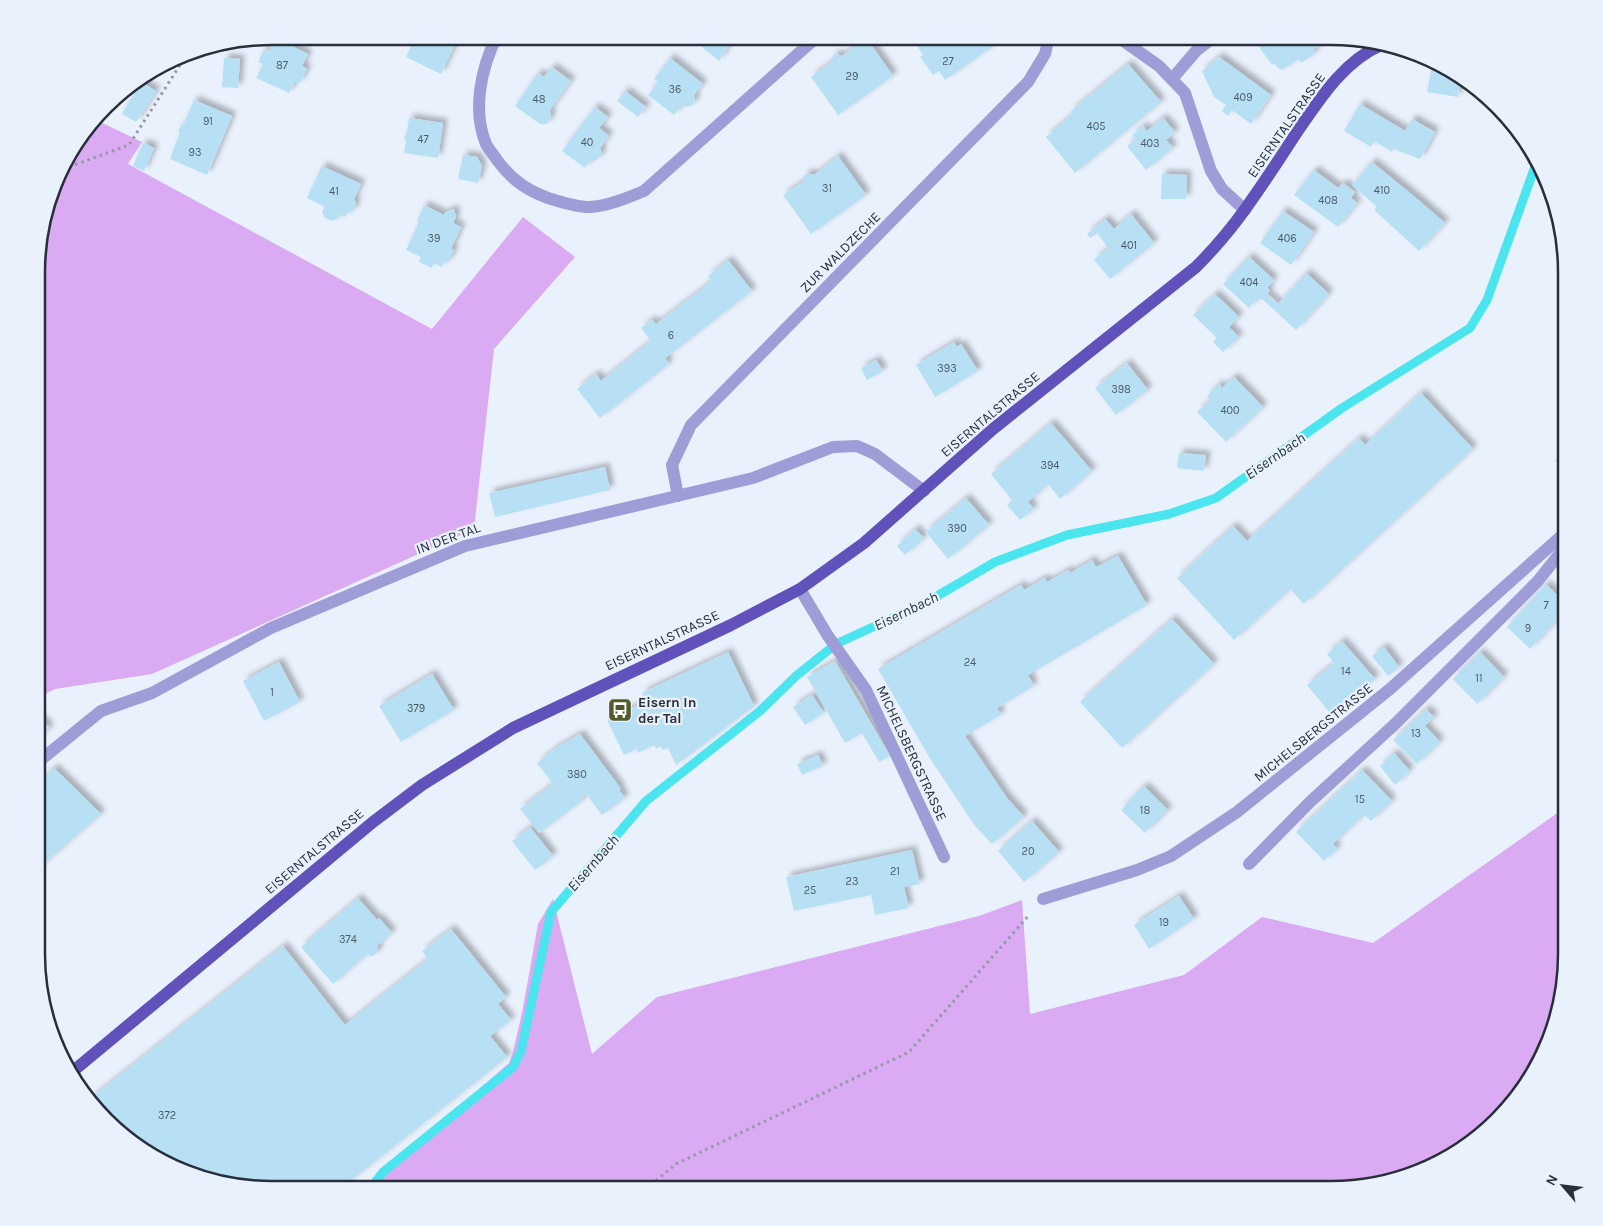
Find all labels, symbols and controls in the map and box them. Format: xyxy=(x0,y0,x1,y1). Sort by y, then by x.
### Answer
house number: 27 xyxy=(942,55,954,68)
house number: 87 xyxy=(276,59,288,72)
house number: 29 xyxy=(846,70,858,83)
street label: EISERNTALSTRASSE xyxy=(1244,70,1329,181)
house number: 36 xyxy=(669,83,681,96)
house number: 409 xyxy=(1233,91,1253,104)
house number: 48 xyxy=(533,93,546,106)
house number: 91 xyxy=(203,115,213,128)
house number: 405 xyxy=(1087,120,1105,133)
house number: 47 xyxy=(417,133,429,146)
house number: 40 xyxy=(581,136,593,149)
house number: 403 xyxy=(1140,137,1160,150)
house number: 93 xyxy=(189,146,201,159)
house number: 31 xyxy=(822,182,832,195)
house number: 410 xyxy=(1374,184,1390,197)
house number: 41 xyxy=(329,185,339,198)
house number: 408 xyxy=(1318,194,1338,207)
street label: ZUR WALDZECHE xyxy=(796,208,884,296)
house number: 39 xyxy=(428,232,440,245)
house number: 406 xyxy=(1278,232,1296,245)
house number: 401 xyxy=(1121,239,1137,252)
house number: 404 xyxy=(1240,276,1258,289)
house number: 6 xyxy=(668,329,674,342)
house number: 393 xyxy=(937,362,957,375)
street label: EISERNTALSTRASSE xyxy=(937,368,1043,461)
house number: 398 xyxy=(1111,383,1131,396)
house number: 400 xyxy=(1220,404,1240,417)
water label: Eisernbach xyxy=(1241,429,1309,483)
house number: 394 xyxy=(1040,459,1060,472)
street label: IN DER TAL xyxy=(414,519,483,558)
house number: 390 xyxy=(947,522,967,535)
water label: Eisernbach xyxy=(871,588,941,634)
house number: 7 xyxy=(1543,599,1549,612)
street label: EISERNTALSTRASSE xyxy=(602,607,722,674)
house number: 9 xyxy=(1525,622,1531,635)
house number: 24 xyxy=(964,656,976,669)
house number: 14 xyxy=(1341,665,1351,678)
house number: 11 xyxy=(1475,672,1483,685)
street label: MICHELSBERGSTRASSE xyxy=(1251,679,1376,785)
street label: MICHELSBERGSTRASSE xyxy=(873,683,950,824)
house number: 1 xyxy=(270,686,274,699)
place label: Eisern In der Tal xyxy=(638,694,696,727)
bus stop icon: Eisern In der Tal xyxy=(607,697,633,723)
house number: 379 xyxy=(407,702,425,715)
house number: 13 xyxy=(1411,727,1421,740)
house number: 380 xyxy=(567,768,587,781)
house number: 15 xyxy=(1355,793,1365,806)
house number: 18 xyxy=(1140,804,1150,817)
street label: EISERNTALSTRASSE xyxy=(261,805,367,898)
water label: Eisernbach xyxy=(563,831,623,895)
house number: 20 xyxy=(1022,845,1034,858)
house number: 21 xyxy=(890,865,900,878)
house number: 23 xyxy=(846,875,858,888)
house number: 25 xyxy=(804,884,816,897)
house number: 19 xyxy=(1159,916,1169,929)
house number: 374 xyxy=(339,933,357,946)
house number: 372 xyxy=(158,1109,176,1122)
north arrow xyxy=(1538,1161,1588,1211)
text: N xyxy=(1542,1172,1562,1189)

